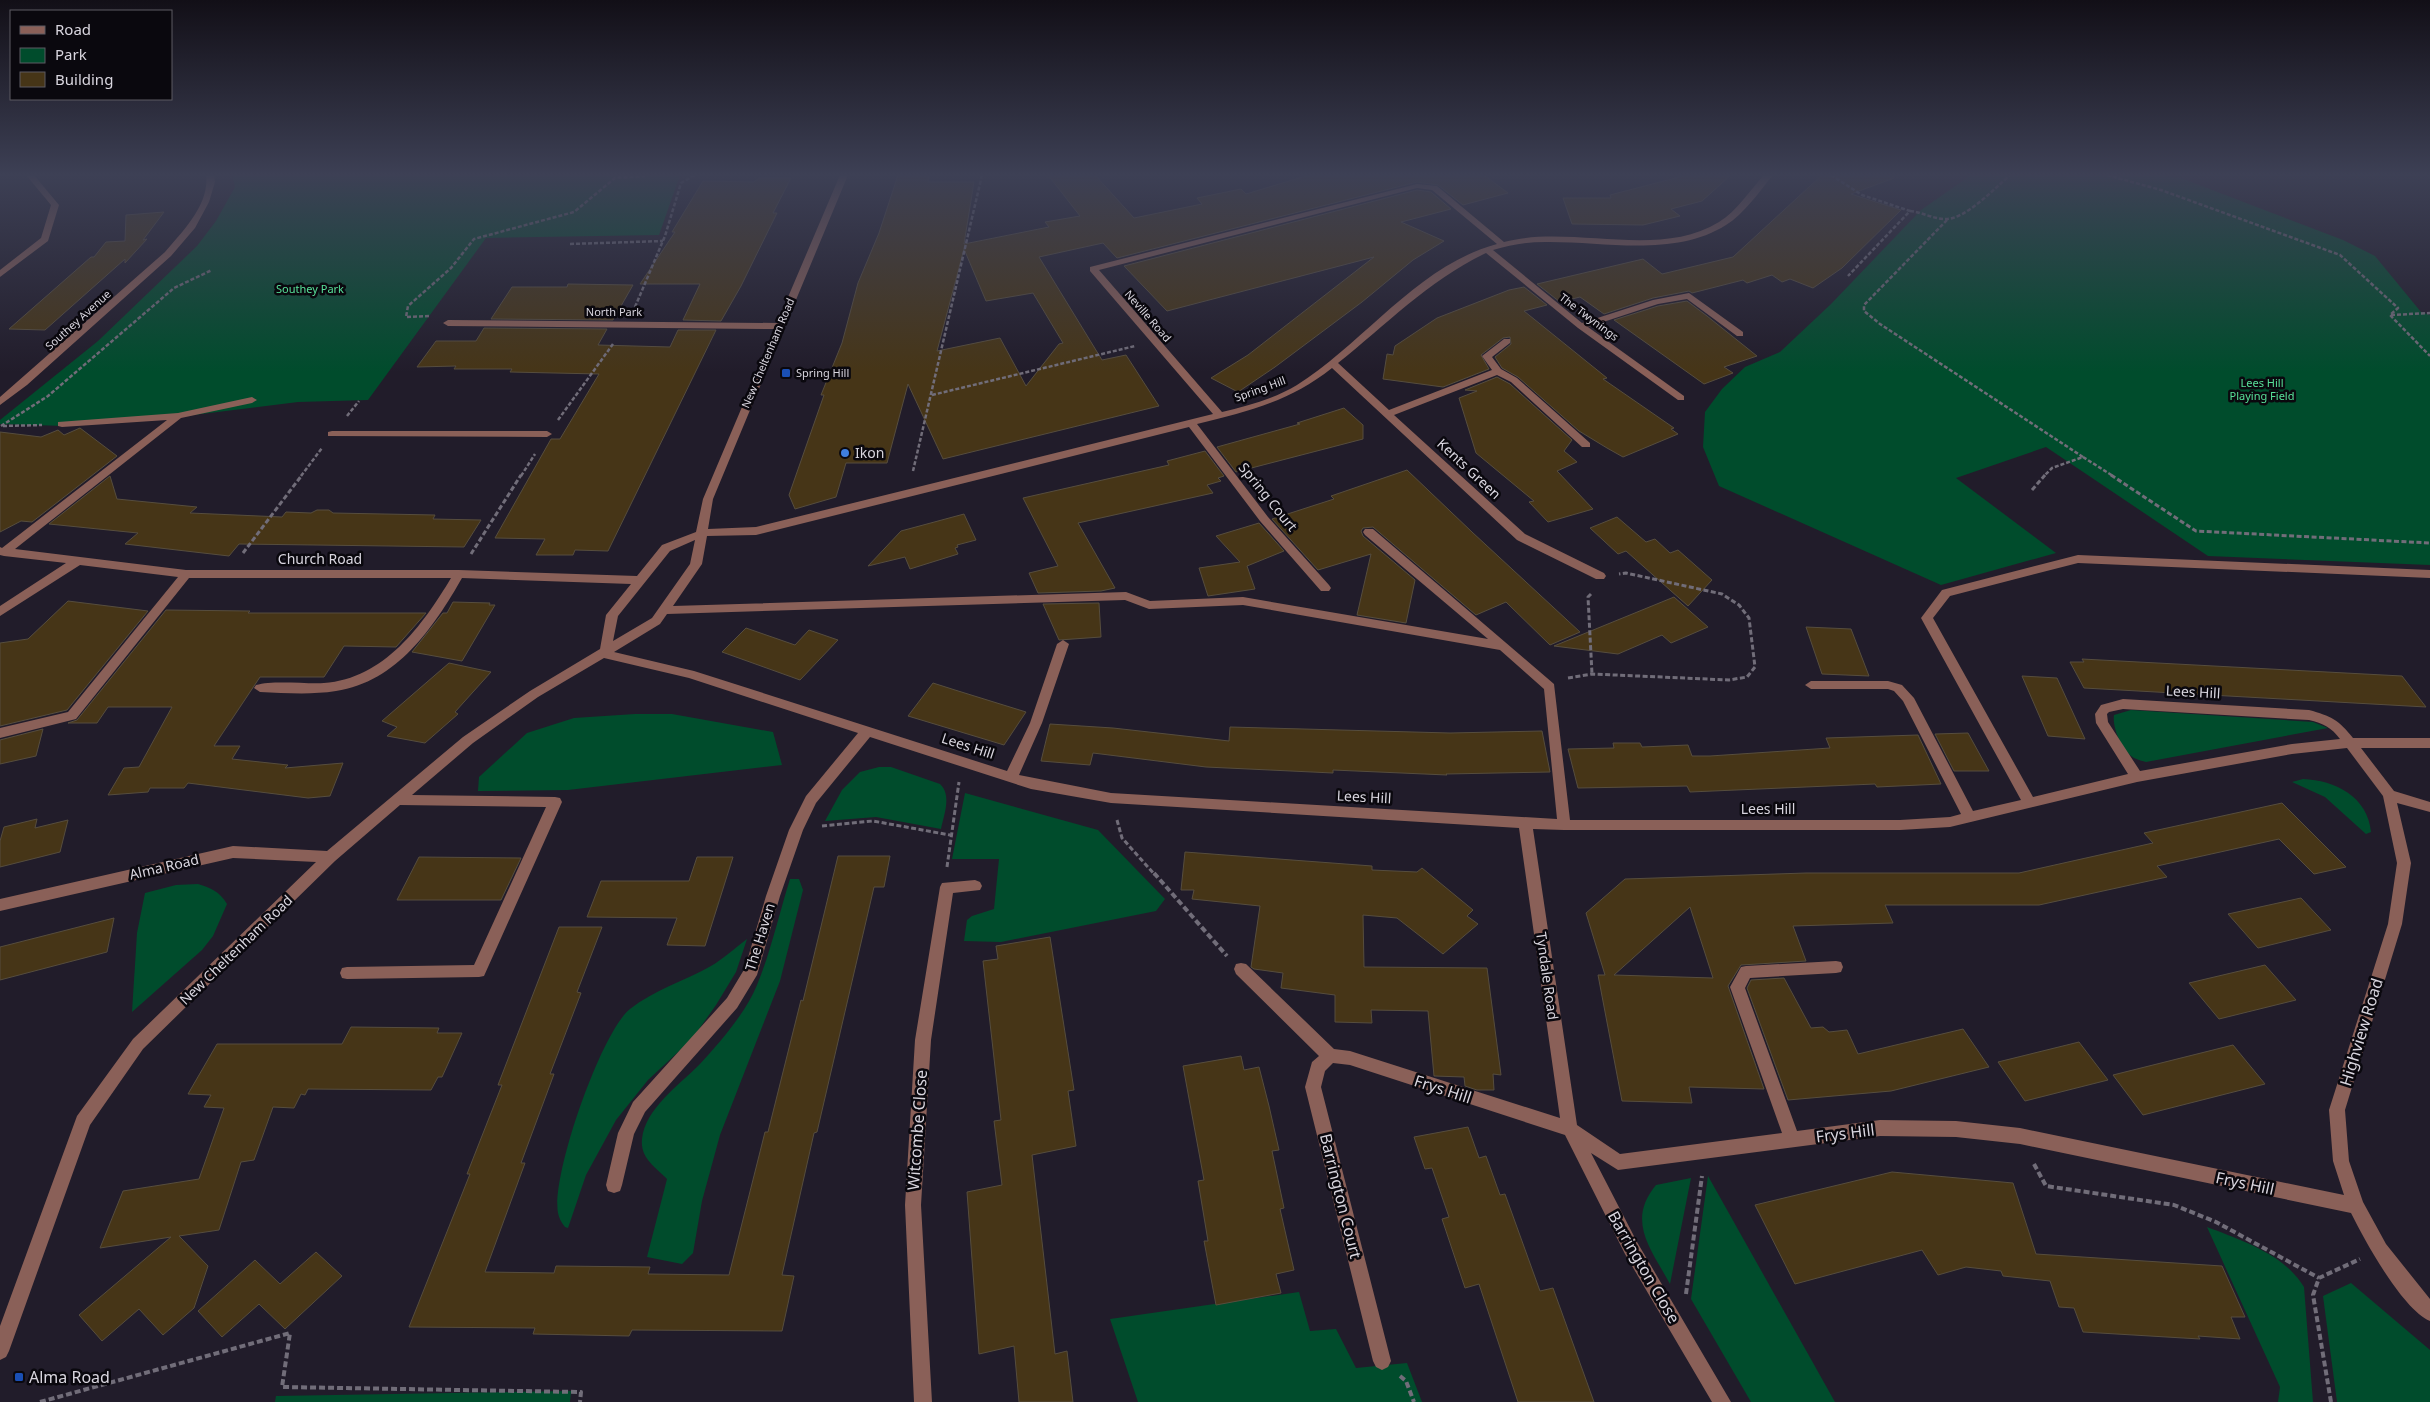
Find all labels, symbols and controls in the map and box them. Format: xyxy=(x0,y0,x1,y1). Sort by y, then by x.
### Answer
legend xyxy=(10,10,172,100)
text: Road xyxy=(55,19,91,39)
text: Park xyxy=(55,44,87,64)
text: Building xyxy=(55,69,113,89)
park label: Southey Park xyxy=(276,281,344,296)
street label: Southey Avenue xyxy=(42,286,114,353)
street label: Neville Road xyxy=(1122,287,1175,345)
street label: The Twynings xyxy=(1557,289,1622,344)
street label: New Cheltenham Road xyxy=(738,295,798,410)
street label: North Park xyxy=(586,304,642,319)
place label: Spring Hill xyxy=(796,365,849,380)
marker: Spring Hill xyxy=(780,367,792,379)
street label: Spring Hill xyxy=(1232,372,1287,405)
park label: Lees Hill Playing Field xyxy=(2230,375,2294,403)
street label: Kents Green xyxy=(1433,434,1505,503)
place label: Ikon xyxy=(855,443,884,462)
marker: Ikon xyxy=(839,447,851,459)
street label: Spring Court xyxy=(1235,458,1302,535)
street label: Church Road xyxy=(278,549,362,568)
street label: Lees Hill xyxy=(2165,681,2221,702)
street label: Lees Hill xyxy=(939,728,997,763)
street label: Lees Hill xyxy=(1336,786,1392,807)
street label: Lees Hill xyxy=(1741,799,1795,818)
street label: Alma Road xyxy=(127,849,201,884)
street label: New Cheltenham Road xyxy=(175,891,296,1009)
street label: The Haven xyxy=(740,901,779,973)
street label: Tyndale Road xyxy=(1532,931,1563,1021)
street label: Highview Road xyxy=(2334,975,2388,1089)
street label: Witcombe Close xyxy=(902,1069,932,1191)
street label: Frys Hill xyxy=(1411,1069,1475,1109)
street label: Frys Hill xyxy=(1814,1118,1876,1148)
street label: Barrington Court xyxy=(1315,1131,1367,1261)
street label: Frys Hill xyxy=(2214,1166,2276,1200)
street label: Barrington Close xyxy=(1603,1207,1685,1327)
place label: Alma Road xyxy=(29,1366,110,1388)
marker: Alma Road xyxy=(13,1371,25,1383)

